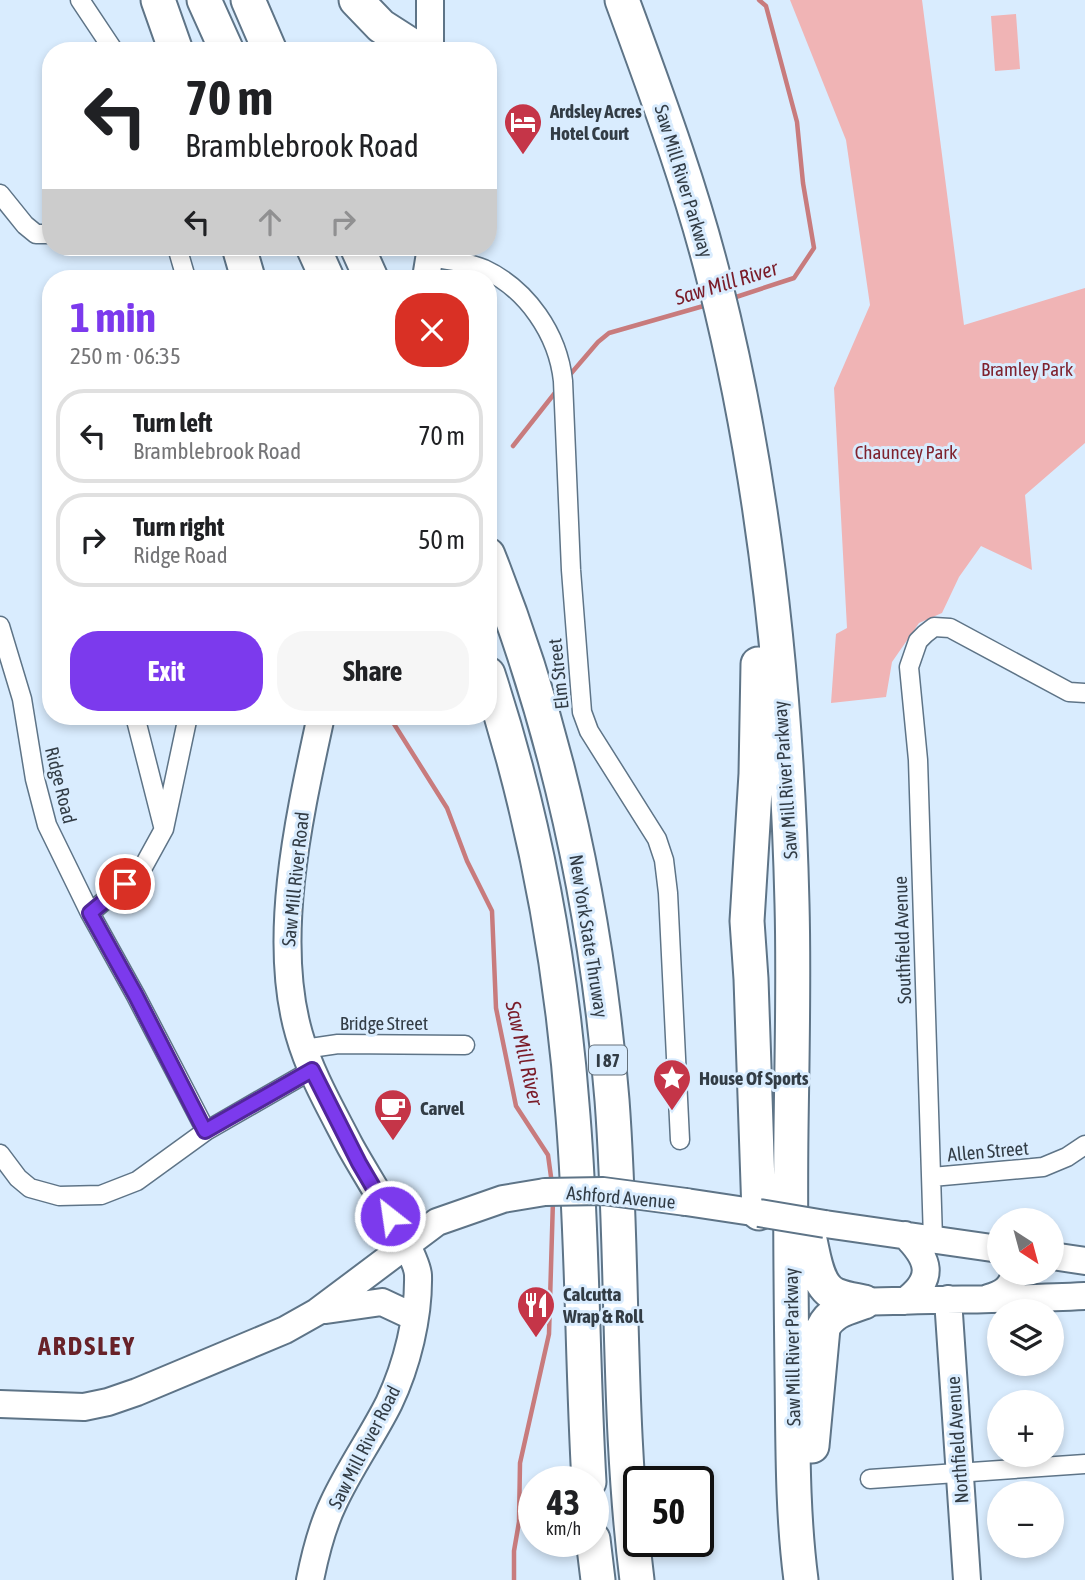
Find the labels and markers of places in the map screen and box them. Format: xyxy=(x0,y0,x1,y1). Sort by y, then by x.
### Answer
place label: Ardsley Acres Hotel Court xyxy=(549,100,642,144)
hotel icon: Ardsley Acres Hotel Court xyxy=(502,101,544,156)
pin xyxy=(95,854,155,914)
place icon: House Of Sports xyxy=(651,1057,693,1112)
place label: House Of Sports xyxy=(699,1067,809,1089)
cafe icon: Carvel xyxy=(372,1087,414,1142)
place label: Carvel xyxy=(420,1097,465,1119)
place label: Calcutta Wrap & Roll xyxy=(562,1283,644,1327)
restaurant icon: Calcutta Wrap & Roll xyxy=(515,1284,557,1339)

